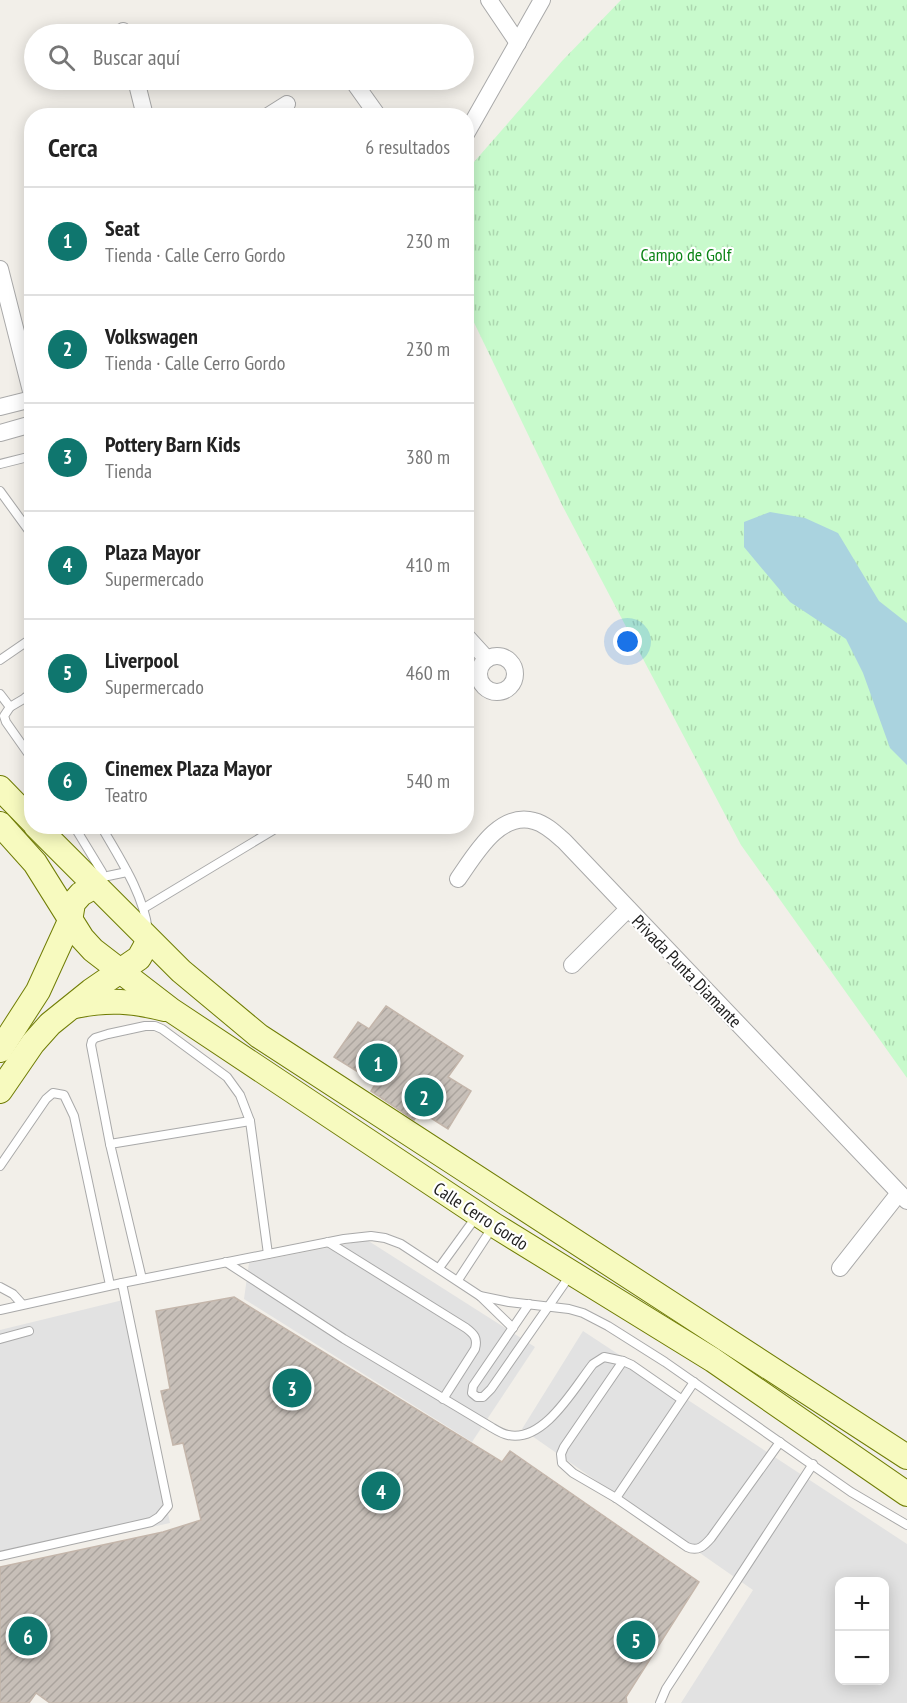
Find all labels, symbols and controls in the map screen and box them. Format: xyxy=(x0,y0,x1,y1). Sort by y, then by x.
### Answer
search box xyxy=(24,24,474,90)
icon: search xyxy=(45,41,78,74)
text: Buscar aquí xyxy=(93,43,180,71)
text: Cerca xyxy=(48,131,98,164)
text: 6 resultados xyxy=(365,134,450,160)
text: Seat xyxy=(105,214,140,242)
text: 1 xyxy=(63,228,72,254)
text: 230 m xyxy=(406,228,450,254)
text: Tienda · Calle Cerro Gordo xyxy=(105,242,285,268)
park label: Campo de Golf xyxy=(641,243,733,266)
text: Volkswagen xyxy=(105,322,198,350)
text: 2 xyxy=(63,336,72,362)
text: 230 m xyxy=(406,336,450,362)
text: Tienda · Calle Cerro Gordo xyxy=(105,350,285,376)
text: Pottery Barn Kids xyxy=(105,430,240,458)
text: 3 xyxy=(63,444,72,470)
text: 380 m xyxy=(406,444,450,470)
text: Tienda xyxy=(105,458,152,484)
text: Plaza Mayor xyxy=(105,538,201,566)
text: 4 xyxy=(63,552,72,578)
text: 410 m xyxy=(406,552,450,578)
text: Supermercado xyxy=(105,566,204,592)
your location xyxy=(613,627,642,656)
text: Liverpool xyxy=(105,646,179,674)
text: 5 xyxy=(63,660,72,686)
text: 460 m xyxy=(406,660,450,686)
text: Supermercado xyxy=(105,674,204,700)
text: Cinemex Plaza Mayor xyxy=(105,754,272,782)
text: 6 xyxy=(63,768,72,794)
text: 540 m xyxy=(406,768,450,794)
text: Teatro xyxy=(105,782,148,808)
street label: Privada Punta Diamante xyxy=(627,910,747,1032)
pin: 1 xyxy=(358,1040,398,1086)
pin: 2 xyxy=(404,1074,444,1120)
street label: Calle Cerro Gordo xyxy=(429,1177,533,1255)
pin: 3 xyxy=(272,1366,312,1410)
pin: 4 xyxy=(362,1468,400,1514)
map controls xyxy=(835,1577,889,1685)
button: + xyxy=(835,1577,889,1631)
pin: 6 xyxy=(9,1614,48,1658)
pin: 5 xyxy=(616,1618,656,1662)
button: − xyxy=(835,1631,889,1685)

